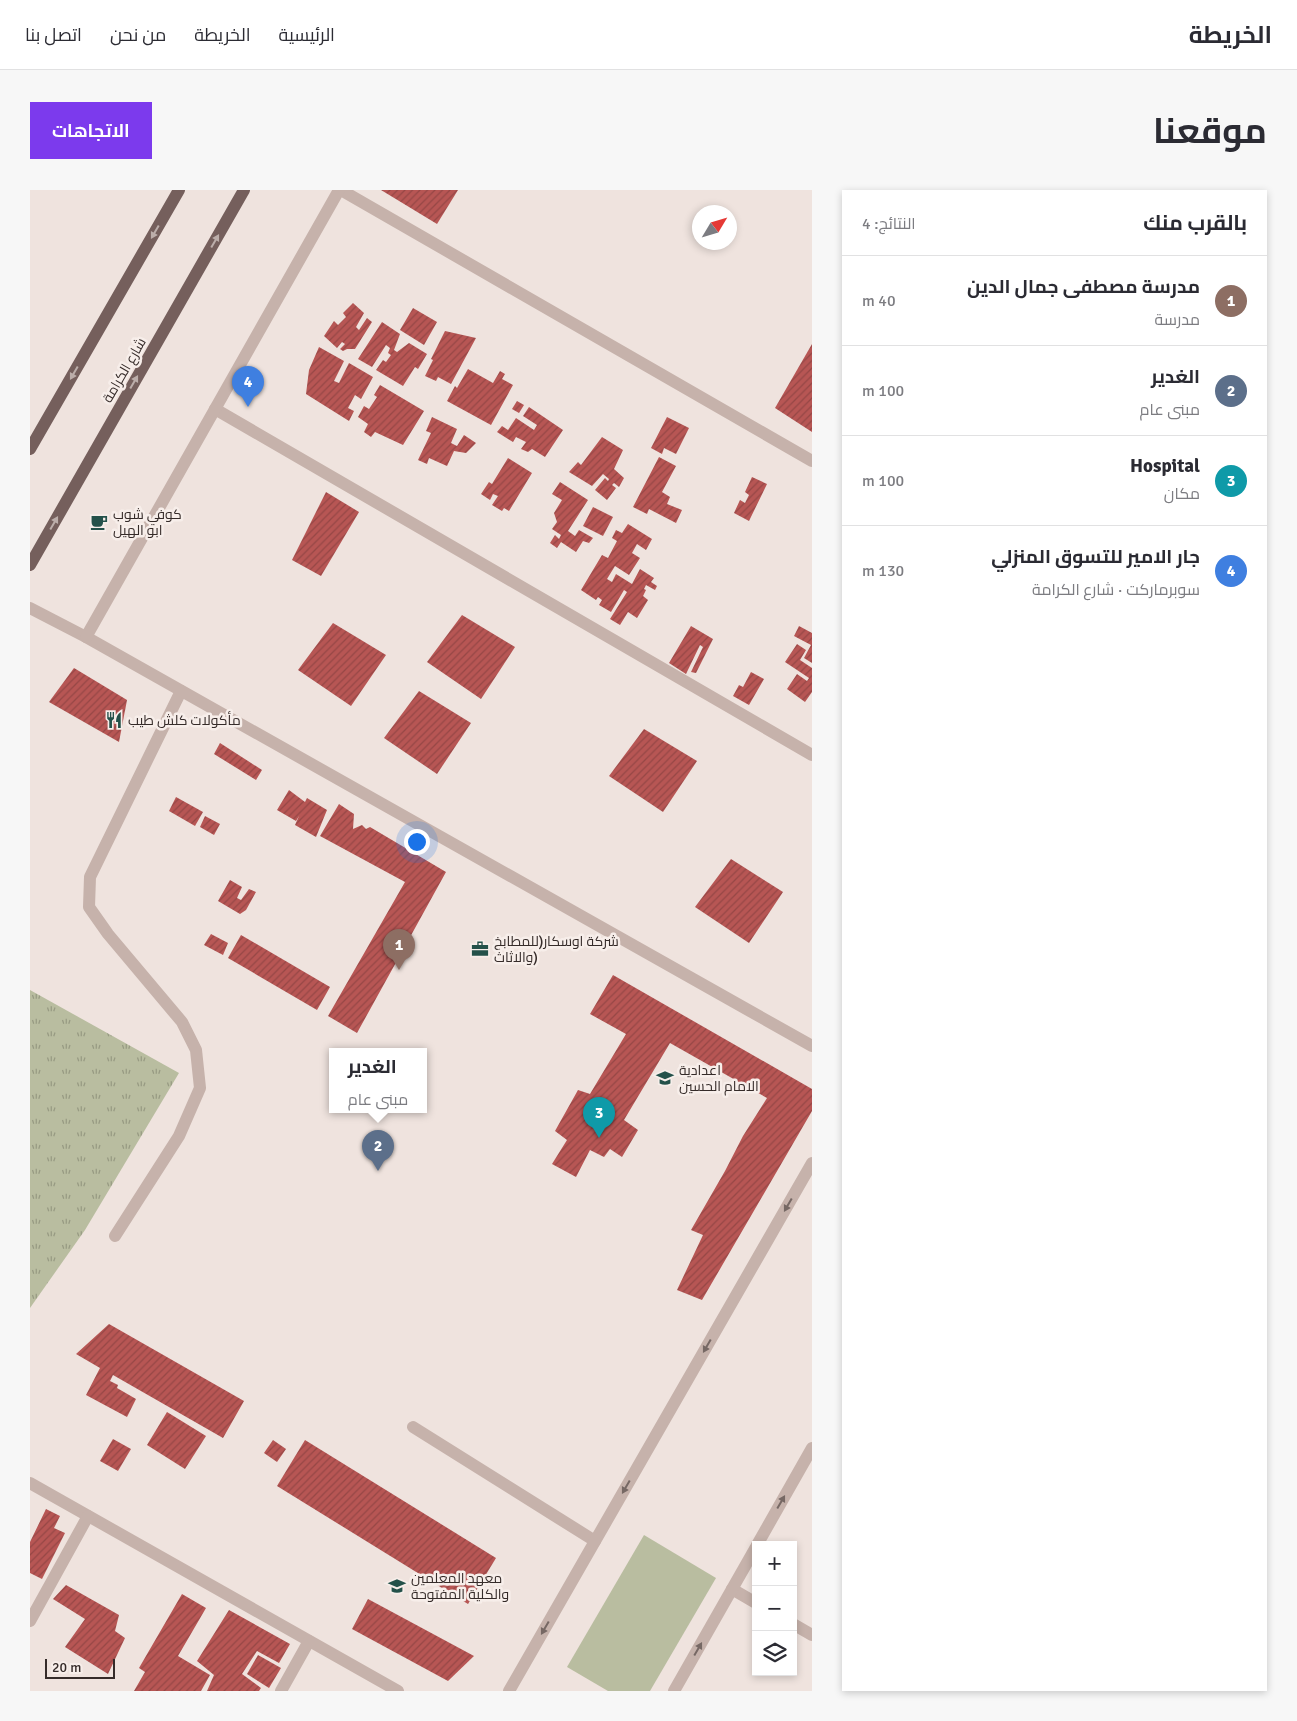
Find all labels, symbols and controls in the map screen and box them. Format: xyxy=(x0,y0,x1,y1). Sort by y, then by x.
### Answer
text: الخريطة xyxy=(1189,20,1272,50)
text: اتصل بنا xyxy=(25,24,82,46)
text: من نحن xyxy=(110,24,166,46)
text: الخريطة xyxy=(194,24,250,46)
text: الرئيسية xyxy=(278,24,335,46)
button: الاتجاهات xyxy=(30,102,152,159)
text: موقعنا xyxy=(1153,110,1267,153)
north arrow xyxy=(692,205,737,250)
text: بالقرب منك xyxy=(1143,210,1247,236)
text: النتائج: 4 xyxy=(862,214,916,234)
one-way arrow xyxy=(150,226,159,239)
one-way arrow xyxy=(210,234,219,247)
text: مدرسة مصطفى جمال الدين xyxy=(967,275,1200,299)
text: 40 m xyxy=(862,291,896,311)
text: 1 xyxy=(1227,291,1235,311)
text: مدرسة xyxy=(1154,310,1200,330)
street label: شارع الكرامة xyxy=(99,335,150,406)
text: الغدير xyxy=(1151,365,1200,389)
pin: 4 xyxy=(232,366,264,407)
one-way arrow xyxy=(69,367,78,380)
one-way arrow xyxy=(130,375,139,388)
text: 100 m xyxy=(862,381,904,401)
text: 2 xyxy=(1227,381,1235,401)
text: مبنى عام xyxy=(1140,400,1200,420)
text: Hospital xyxy=(1130,454,1200,478)
text: 100 m xyxy=(862,471,904,491)
text: 3 xyxy=(1227,471,1235,491)
text: مكان xyxy=(1164,484,1200,504)
place label: كوفي شوب ابو الهيل xyxy=(113,506,182,539)
cafe icon: كوفي شوب ابو الهيل xyxy=(89,512,109,532)
one-way arrow xyxy=(50,516,58,530)
text: جار الامير للتسوق المنزلي xyxy=(991,545,1200,569)
text: 130 m xyxy=(862,561,904,581)
text: 4 xyxy=(1227,561,1235,581)
text: سوبرماركت · شارع الكرامة xyxy=(1032,580,1200,600)
restaurant icon: مأكولات كلش طيب xyxy=(104,710,124,730)
place label: مأكولات كلش طيب xyxy=(128,711,241,729)
your location xyxy=(404,829,430,855)
pin: 1 xyxy=(383,929,415,970)
place label: شركة اوسكار(للمطابخ والاثاث) xyxy=(494,933,619,966)
office icon: شركة اوسكار(للمطابخ والاثاث) xyxy=(470,939,490,959)
popup xyxy=(329,1048,427,1113)
text: الغدير xyxy=(348,1055,397,1079)
place label: اعدادية الامام الحسين xyxy=(679,1062,759,1096)
school or university icon: اعدادية الامام الحسين xyxy=(655,1068,675,1088)
text: مبنى عام xyxy=(348,1090,408,1110)
pin: 3 xyxy=(583,1097,615,1138)
pin: 2 xyxy=(362,1130,394,1171)
one-way arrow xyxy=(783,1198,792,1211)
one-way arrow xyxy=(703,1338,711,1353)
one-way arrow xyxy=(622,1480,631,1493)
one-way arrow xyxy=(777,1495,785,1510)
map controls xyxy=(752,1541,797,1676)
button: + xyxy=(752,1541,797,1586)
place label: معهد المعلمين والكلية المفتوحة xyxy=(411,1570,509,1603)
school or university icon: معهد المعلمين والكلية المفتوحة xyxy=(387,1576,407,1596)
button: − xyxy=(752,1586,797,1631)
one-way arrow xyxy=(541,1621,550,1635)
button: layers xyxy=(752,1631,797,1676)
one-way arrow xyxy=(694,1641,702,1656)
scale bar xyxy=(45,1656,115,1679)
text: 20 m xyxy=(52,1659,81,1676)

